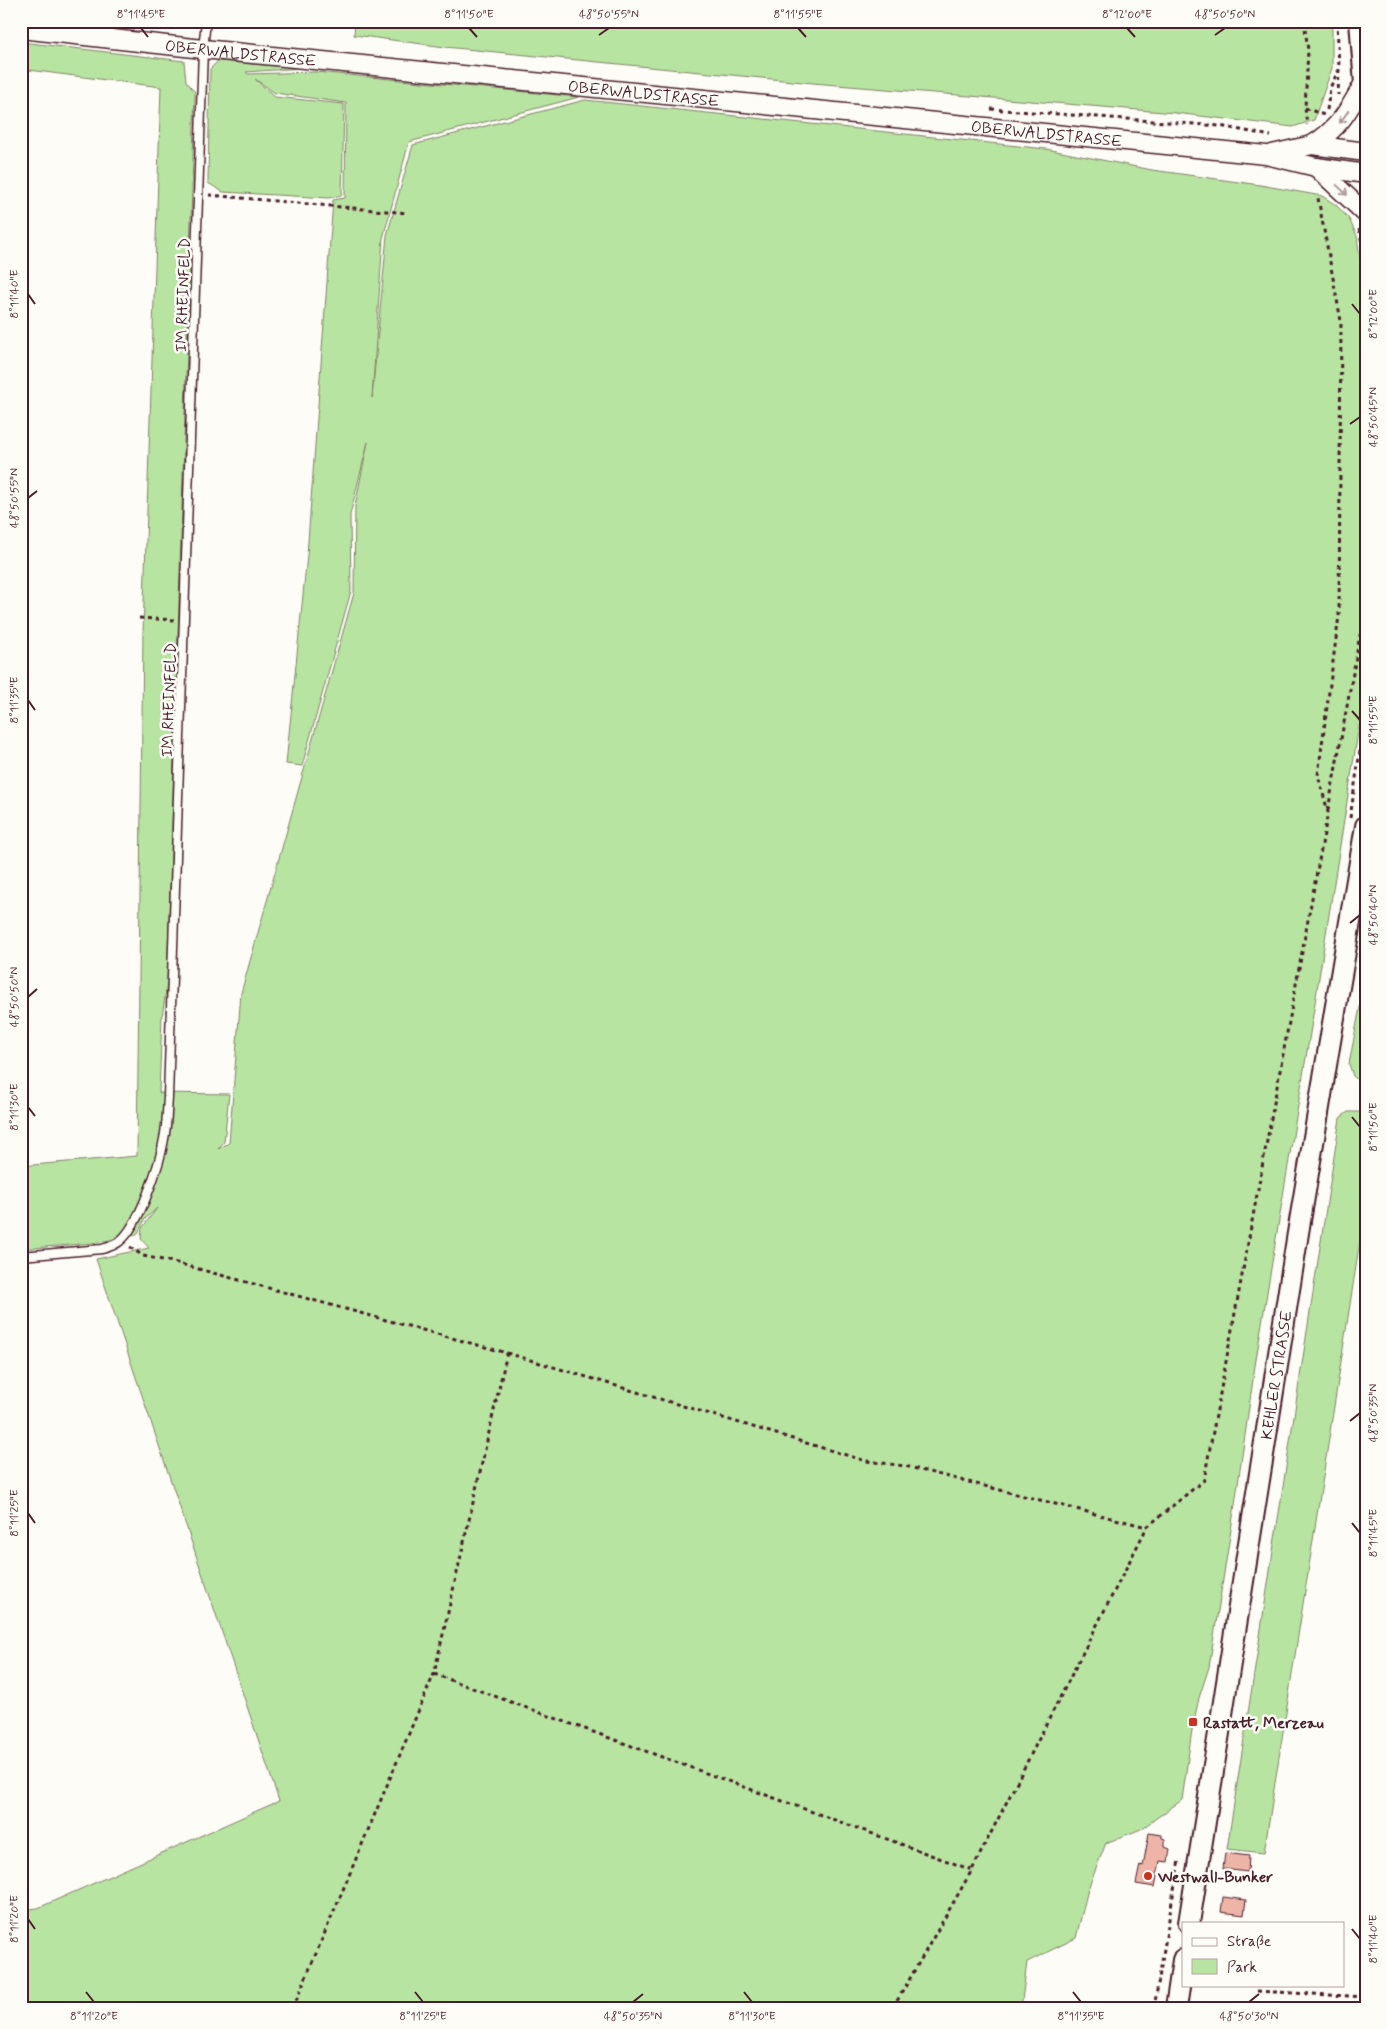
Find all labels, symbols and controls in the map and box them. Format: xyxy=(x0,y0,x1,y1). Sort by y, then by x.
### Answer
text: 8°11'45"E xyxy=(117,7,165,23)
text: 8°11'50"E xyxy=(444,7,494,23)
text: 48°50'55"N xyxy=(579,7,639,23)
text: 8°11'55"E xyxy=(774,7,822,23)
text: 8°12'00"E xyxy=(1102,7,1152,23)
text: 48°50'50"N xyxy=(1195,7,1255,23)
street label: OBERWALDSTRASSE xyxy=(164,36,317,72)
street label: OBERWALDSTRASSE xyxy=(567,76,720,112)
one-way arrow xyxy=(1339,110,1349,124)
street label: OBERWALDSTRASSE xyxy=(970,117,1123,153)
one-way arrow xyxy=(1335,184,1348,196)
street label: IM RHEINFELD xyxy=(171,238,196,353)
text: 8°11'40"E xyxy=(7,269,23,319)
text: 8°12'00"E xyxy=(1366,289,1382,339)
text: 48°50'45"N xyxy=(1366,387,1382,447)
text: 48°50'55"N xyxy=(7,468,23,528)
street label: IM RHEINFELD xyxy=(157,643,182,758)
text: 8°11'35"E xyxy=(7,676,23,724)
text: 8°11'55"E xyxy=(1366,696,1382,744)
text: 48°50'40"N xyxy=(1366,885,1382,945)
text: 48°50'50"N xyxy=(7,967,23,1027)
text: 8°11'30"E xyxy=(7,1083,23,1131)
text: 8°11'50"E xyxy=(1366,1102,1382,1152)
street label: KEHLER STRASSE xyxy=(1257,1309,1298,1441)
text: 48°50'35"N xyxy=(1366,1384,1382,1442)
text: 8°11'25"E xyxy=(7,1489,23,1537)
text: 8°11'45"E xyxy=(1366,1509,1382,1557)
place label: Rastatt, Merzeau xyxy=(1203,1713,1325,1734)
marker: Rastatt, Merzeau xyxy=(1187,1716,1199,1728)
place label: Westwall-Bunker xyxy=(1157,1867,1273,1888)
marker: Westwall-Bunker xyxy=(1142,1870,1154,1882)
text: 8°11'20"E xyxy=(7,1895,23,1943)
text: 8°11'40"E xyxy=(1366,1914,1382,1964)
legend xyxy=(1182,1922,1344,1986)
text: Straße xyxy=(1227,1932,1271,1952)
text: Park xyxy=(1227,1958,1257,1978)
text: 8°11'20"E xyxy=(70,2009,118,2025)
text: 8°11'25"E xyxy=(399,2009,447,2025)
text: 48°50'35"N xyxy=(604,2009,662,2025)
text: 8°11'30"E xyxy=(728,2009,776,2025)
text: 8°11'35"E xyxy=(1057,2009,1105,2025)
text: 48°50'30"N xyxy=(1220,2009,1278,2025)

